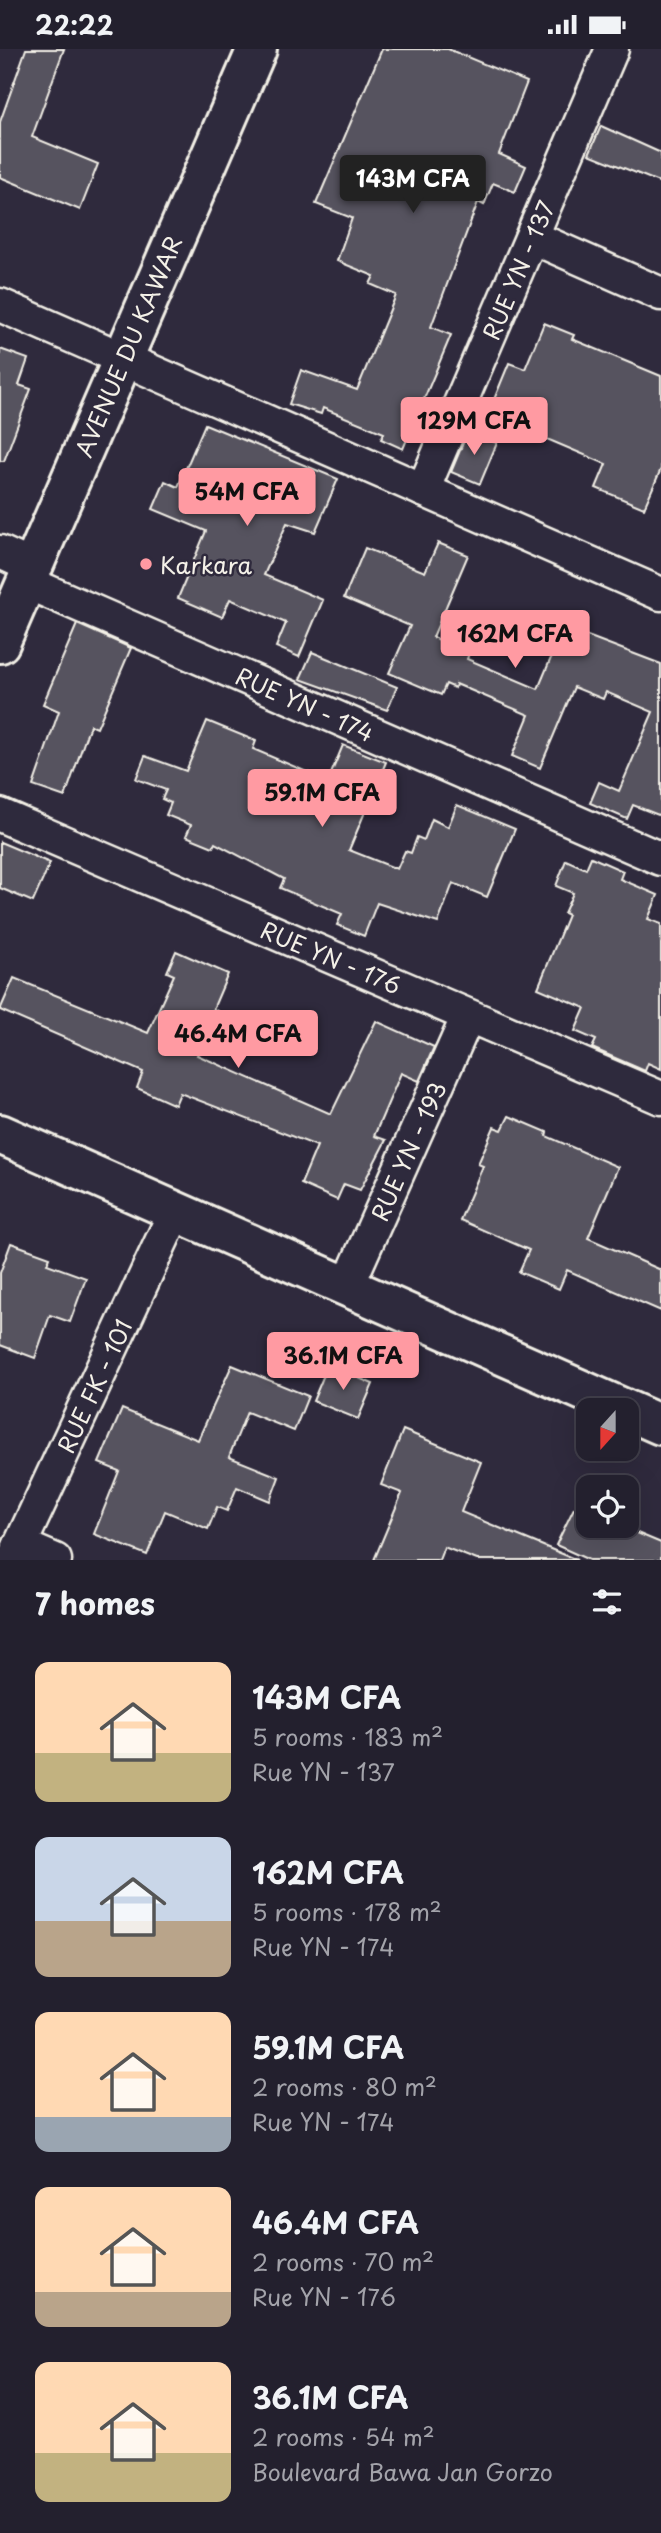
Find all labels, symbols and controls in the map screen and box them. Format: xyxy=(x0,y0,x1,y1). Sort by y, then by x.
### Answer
text: 22:22 xyxy=(35,5,113,44)
pin: 143M CFA xyxy=(341,155,485,215)
text: 143M CFA xyxy=(356,160,470,195)
street label: RUE YN - 137 xyxy=(473,195,563,345)
street label: AVENUE DU KAWAR xyxy=(65,230,191,462)
pin: 129M CFA xyxy=(402,397,546,457)
text: 129M CFA xyxy=(417,402,531,437)
pin: 54M CFA xyxy=(182,469,312,528)
text: 54M CFA xyxy=(195,473,299,508)
place label: Karkara xyxy=(160,547,253,582)
marker: Karkara xyxy=(138,556,154,572)
pin: 162M CFA xyxy=(443,611,587,670)
text: 162M CFA xyxy=(457,615,573,650)
street label: RUE YN - 174 xyxy=(230,658,380,750)
pin: 59.1M CFA xyxy=(242,769,402,829)
text: 59.1M CFA xyxy=(264,774,380,809)
street label: RUE YN - 176 xyxy=(255,912,407,1002)
pin: 46.4M CFA xyxy=(158,1011,318,1070)
text: 46.4M CFA xyxy=(174,1015,302,1050)
street label: RUE YN - 193 xyxy=(362,1076,454,1226)
street label: RUE FK - 101 xyxy=(48,1313,140,1459)
pin: 36.1M CFA xyxy=(263,1333,423,1392)
text: 36.1M CFA xyxy=(283,1337,403,1372)
north arrow xyxy=(576,1398,639,1461)
map controls xyxy=(576,1398,639,1538)
button: locate xyxy=(576,1475,639,1538)
text: 7 homes xyxy=(35,1580,155,1625)
icon: filters xyxy=(588,1583,626,1621)
text: 143M CFA xyxy=(252,1674,401,1719)
icon: home xyxy=(91,1690,175,1774)
text: 5 rooms · 183 m² xyxy=(252,1719,443,1754)
text: Rue YN - 137 xyxy=(252,1754,395,1789)
text: 162M CFA xyxy=(252,1849,404,1894)
icon: home xyxy=(91,1865,175,1949)
text: 5 rooms · 178 m² xyxy=(252,1894,442,1929)
text: Rue YN - 174 xyxy=(252,1929,394,1964)
text: 59.1M CFA xyxy=(252,2024,404,2069)
icon: home xyxy=(91,2040,175,2124)
text: 2 rooms · 80 m² xyxy=(252,2069,437,2104)
text: Rue YN - 174 xyxy=(252,2104,394,2139)
text: 46.4M CFA xyxy=(252,2199,419,2244)
icon: home xyxy=(91,2215,175,2299)
text: 2 rooms · 70 m² xyxy=(252,2244,434,2279)
text: Rue YN - 176 xyxy=(252,2279,396,2314)
text: 36.1M CFA xyxy=(252,2374,409,2419)
icon: home xyxy=(91,2390,175,2474)
text: 2 rooms · 54 m² xyxy=(252,2419,435,2454)
text: Boulevard Bawa Jan Gorzo xyxy=(252,2454,553,2489)

